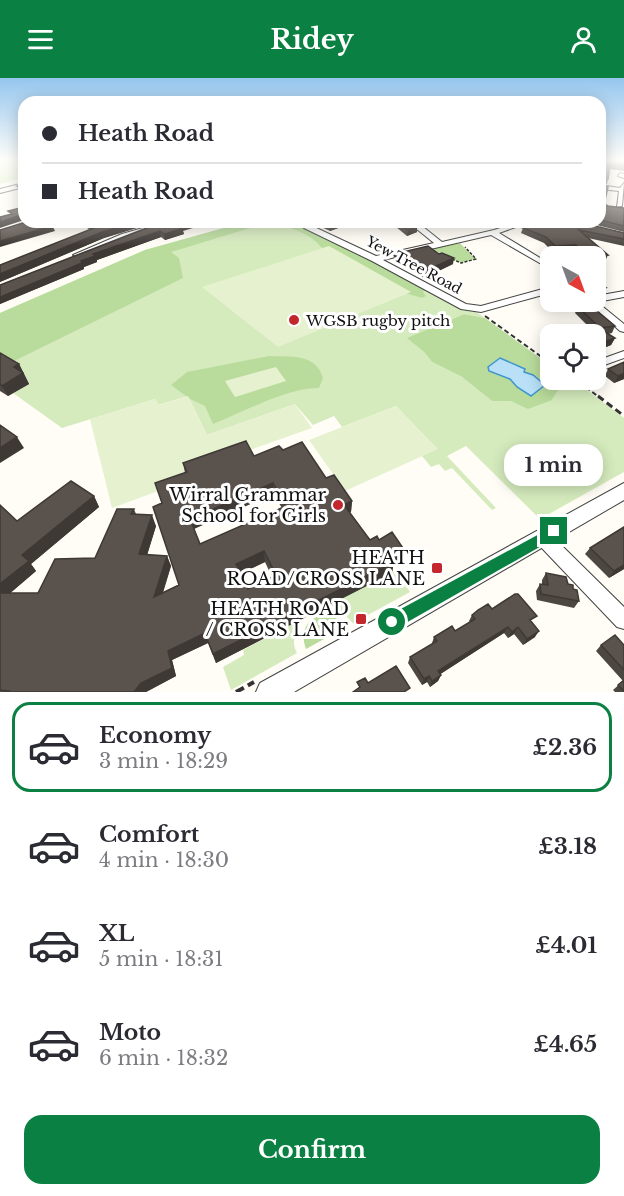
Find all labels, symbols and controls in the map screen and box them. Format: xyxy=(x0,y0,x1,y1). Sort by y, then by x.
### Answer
icon: menu xyxy=(24,23,57,56)
text: Ridey xyxy=(270,23,354,56)
icon: person xyxy=(567,23,600,56)
text: Heath Road xyxy=(78,120,214,147)
text: Heath Road xyxy=(78,178,214,205)
street label: Yew Tree Road xyxy=(362,232,465,298)
north arrow xyxy=(540,246,606,312)
map controls xyxy=(540,246,606,390)
place label: WGSB rugby pitch xyxy=(305,311,450,330)
marker: WGSB rugby pitch xyxy=(287,313,301,327)
button: locate xyxy=(540,324,606,390)
callout: 1 min xyxy=(504,444,604,486)
text: 1 min xyxy=(525,453,582,477)
place label: Wirral Grammar School for Girls xyxy=(168,484,326,527)
marker: Wirral Grammar School for Girls xyxy=(331,498,345,512)
route end xyxy=(540,517,567,544)
place label: HEATH ROAD/CROSS LANE xyxy=(227,547,425,590)
marker: HEATH ROAD/CROSS LANE xyxy=(430,561,444,575)
place label: HEATH ROAD / CROSS LANE xyxy=(206,598,349,641)
route start xyxy=(378,608,405,635)
marker: HEATH ROAD / CROSS LANE xyxy=(354,612,368,626)
icon: car xyxy=(27,720,81,774)
text: Economy xyxy=(99,722,211,749)
text: £2.36 xyxy=(533,734,597,761)
text: 3 min · 18:29 xyxy=(99,749,228,773)
icon: car xyxy=(27,819,81,873)
text: Comfort xyxy=(99,821,199,848)
text: £3.18 xyxy=(538,833,597,860)
text: 4 min · 18:30 xyxy=(99,848,229,872)
icon: car xyxy=(27,918,81,972)
text: XL xyxy=(99,920,134,947)
text: £4.01 xyxy=(535,932,597,959)
text: 5 min · 18:31 xyxy=(99,947,223,971)
icon: car xyxy=(27,1017,81,1071)
text: Moto xyxy=(99,1019,161,1046)
text: £4.65 xyxy=(533,1031,597,1058)
text: 6 min · 18:32 xyxy=(99,1046,228,1070)
button: Confirm xyxy=(24,1115,600,1184)

